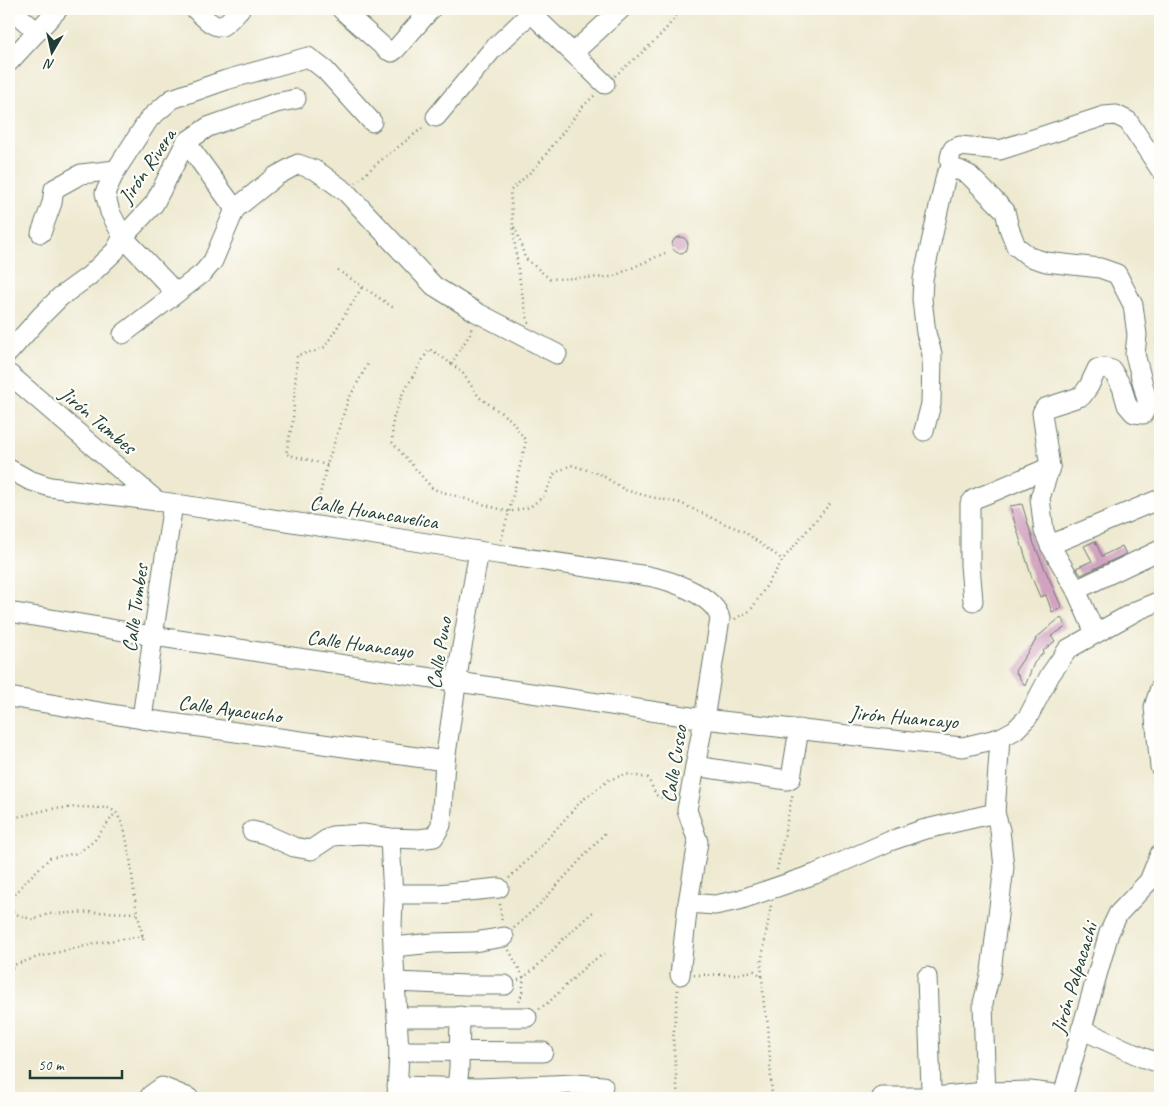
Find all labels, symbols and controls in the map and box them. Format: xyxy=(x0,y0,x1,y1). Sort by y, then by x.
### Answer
north arrow xyxy=(28,28,78,78)
text: N xyxy=(42,55,56,73)
street label: Jirón Rivera xyxy=(112,121,183,209)
street label: Jirón Tumbes xyxy=(54,380,143,461)
street label: Calle Huancavelica xyxy=(308,489,441,535)
street label: Calle Tumbes xyxy=(116,560,154,654)
street label: Calle Puno xyxy=(421,614,458,691)
street label: Calle Huancayo xyxy=(305,624,416,665)
street label: Calle Ayacucho xyxy=(177,689,286,729)
street label: Jirón Huancayo xyxy=(848,699,961,735)
street label: Calle Cusco xyxy=(655,722,693,805)
street label: Jirón Palpacachi xyxy=(1044,916,1104,1038)
scale bar xyxy=(30,1047,122,1079)
text: 50 m xyxy=(38,1056,65,1075)

